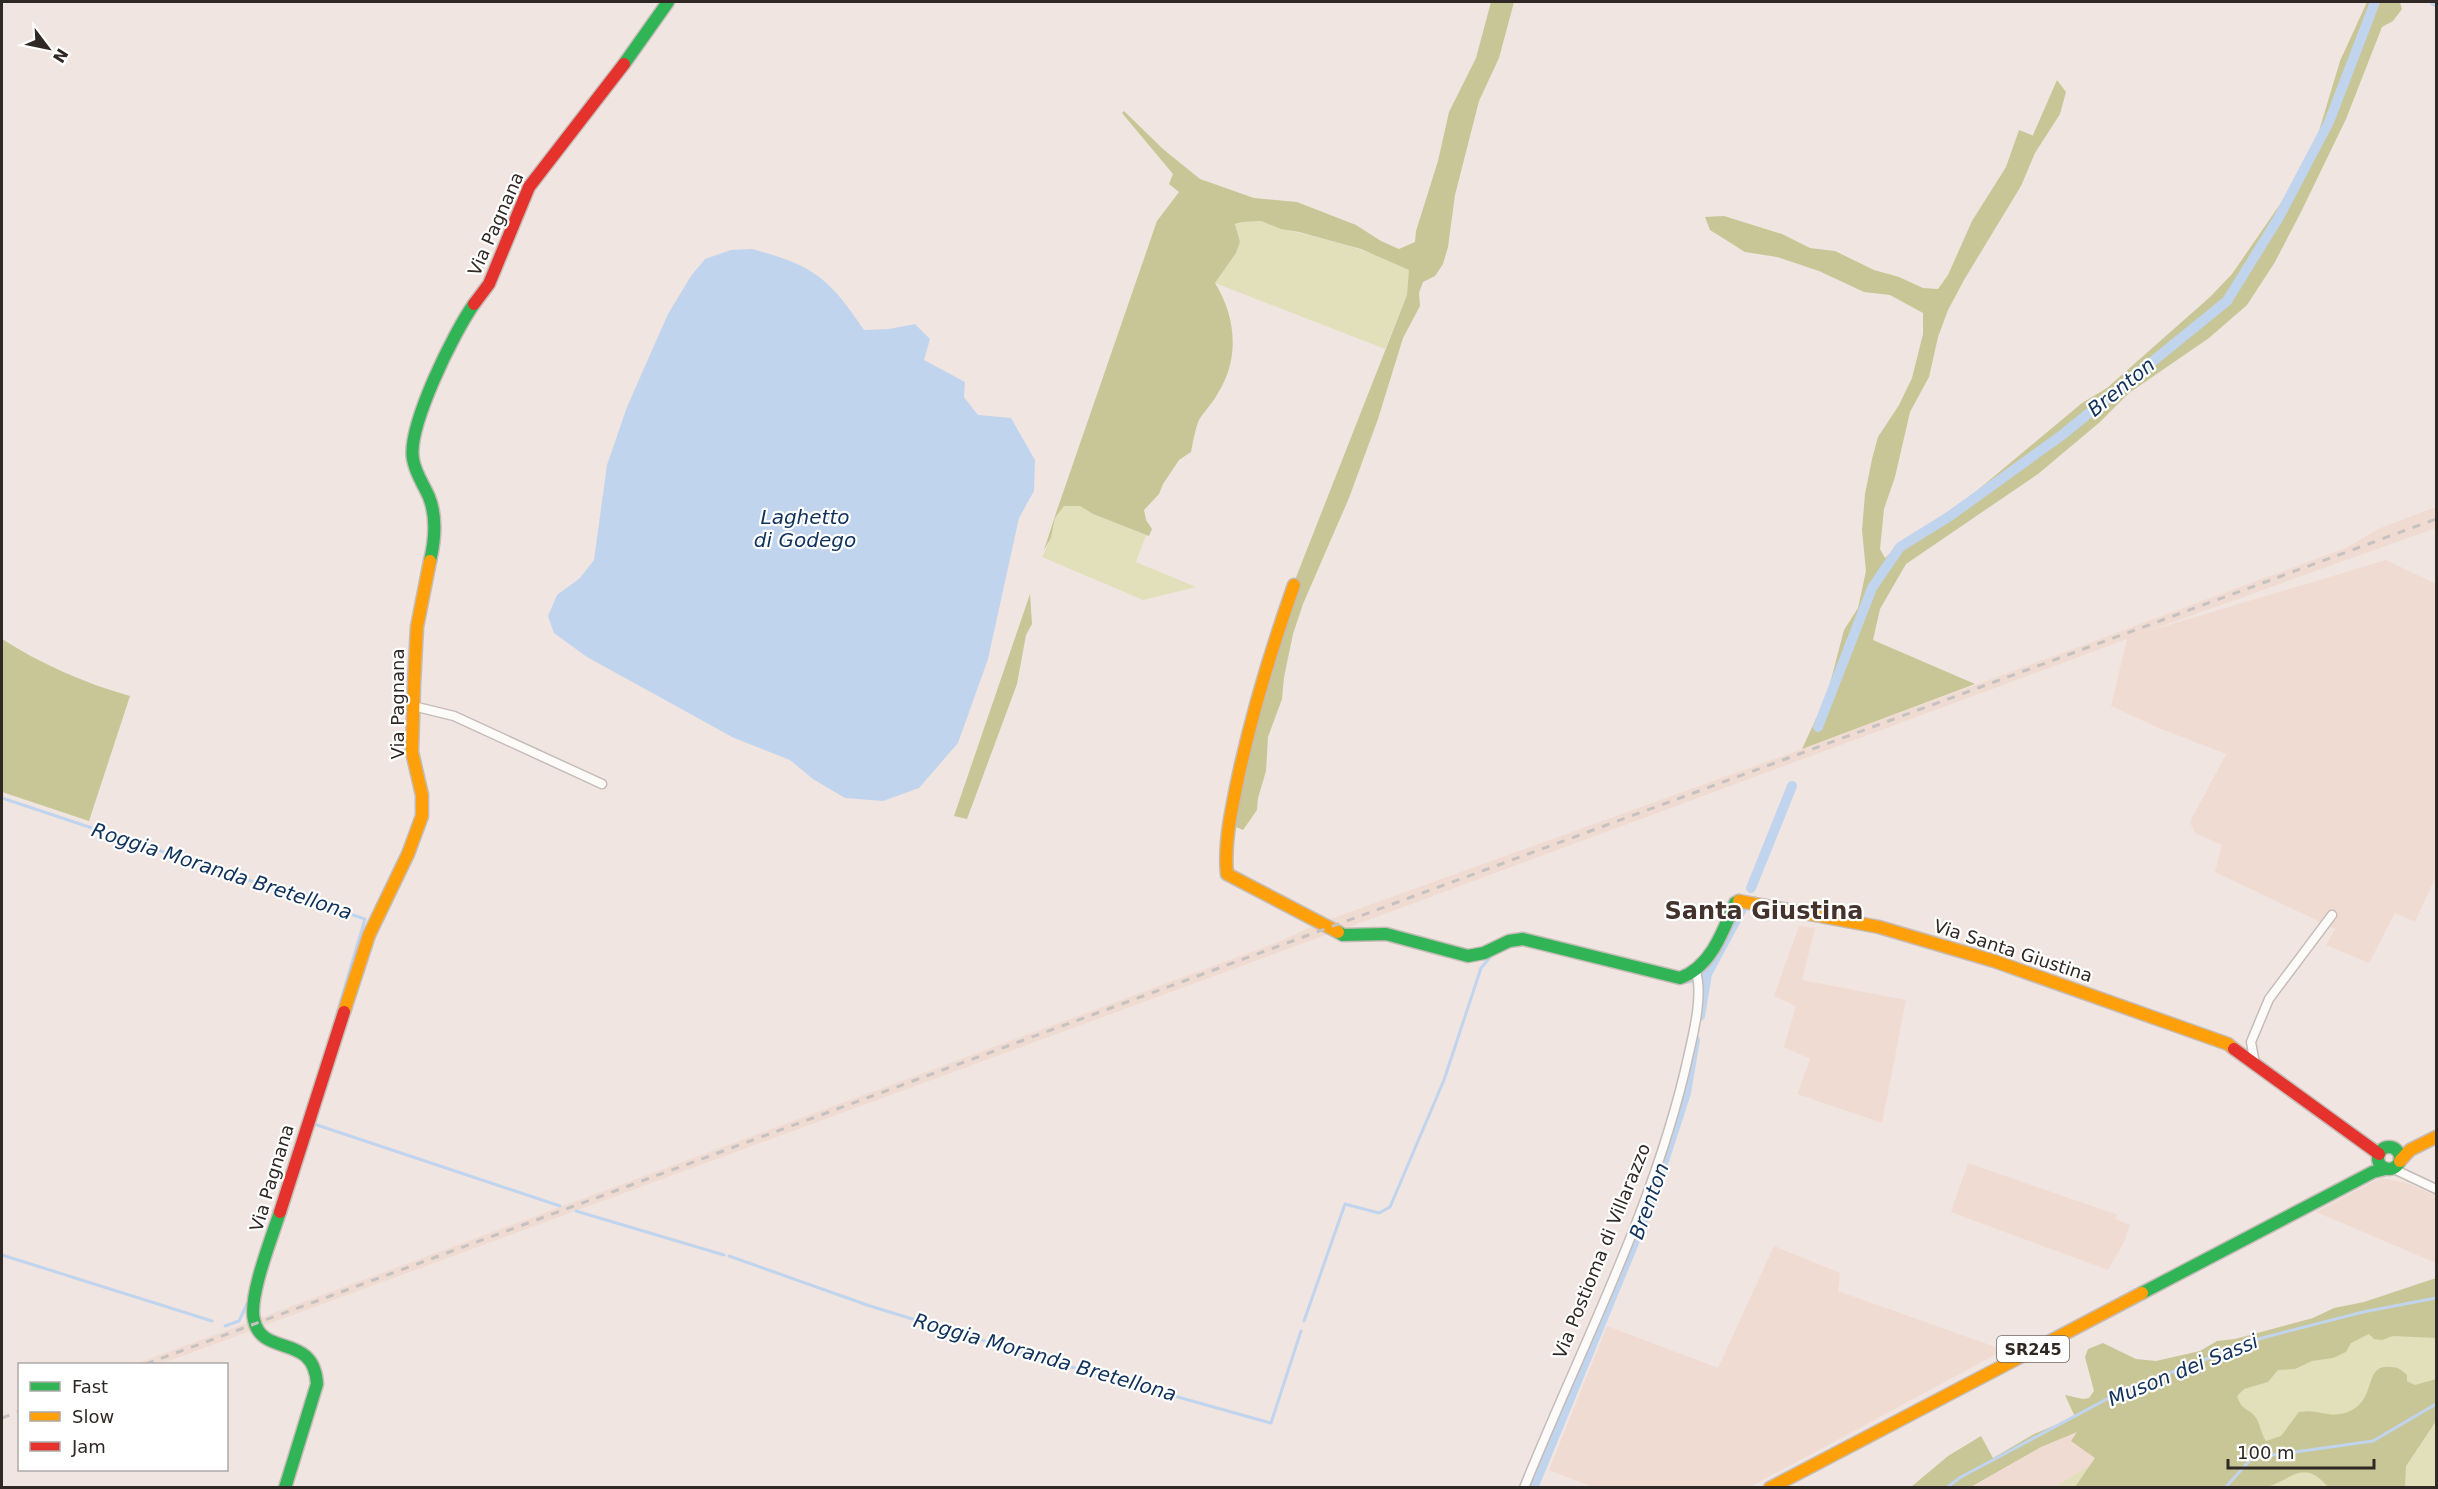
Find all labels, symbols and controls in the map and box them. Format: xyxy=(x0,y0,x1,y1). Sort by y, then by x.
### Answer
north arrow xyxy=(18,18,78,78)
text: N xyxy=(49,45,72,66)
street label: Via Pagnana xyxy=(463,169,528,279)
water label: Brenton xyxy=(2082,353,2160,421)
water label: Laghetto di Godego xyxy=(754,505,856,552)
street label: Via Pagnana xyxy=(387,648,408,760)
water label: Roggia Moranda Bretellona xyxy=(89,818,355,924)
district label: Santa Giustina xyxy=(1665,897,1863,925)
street label: Via Santa Giustina xyxy=(1931,915,2095,986)
street label: Via Pagnana xyxy=(245,1122,298,1234)
street label: Via Postioma di Villarazzo xyxy=(1549,1140,1654,1361)
water label: Brenton xyxy=(1624,1159,1674,1243)
water label: Roggia Moranda Bretellona xyxy=(911,1308,1179,1406)
water label: Muson dei Sassi xyxy=(2104,1329,2262,1411)
road number: SR245 xyxy=(1997,1336,2069,1362)
legend xyxy=(18,1363,228,1471)
text: Fast xyxy=(72,1376,108,1397)
text: Slow xyxy=(72,1406,114,1427)
scale bar xyxy=(2228,1432,2374,1470)
text: Jam xyxy=(71,1436,106,1457)
text: 100 m xyxy=(2237,1442,2295,1463)

